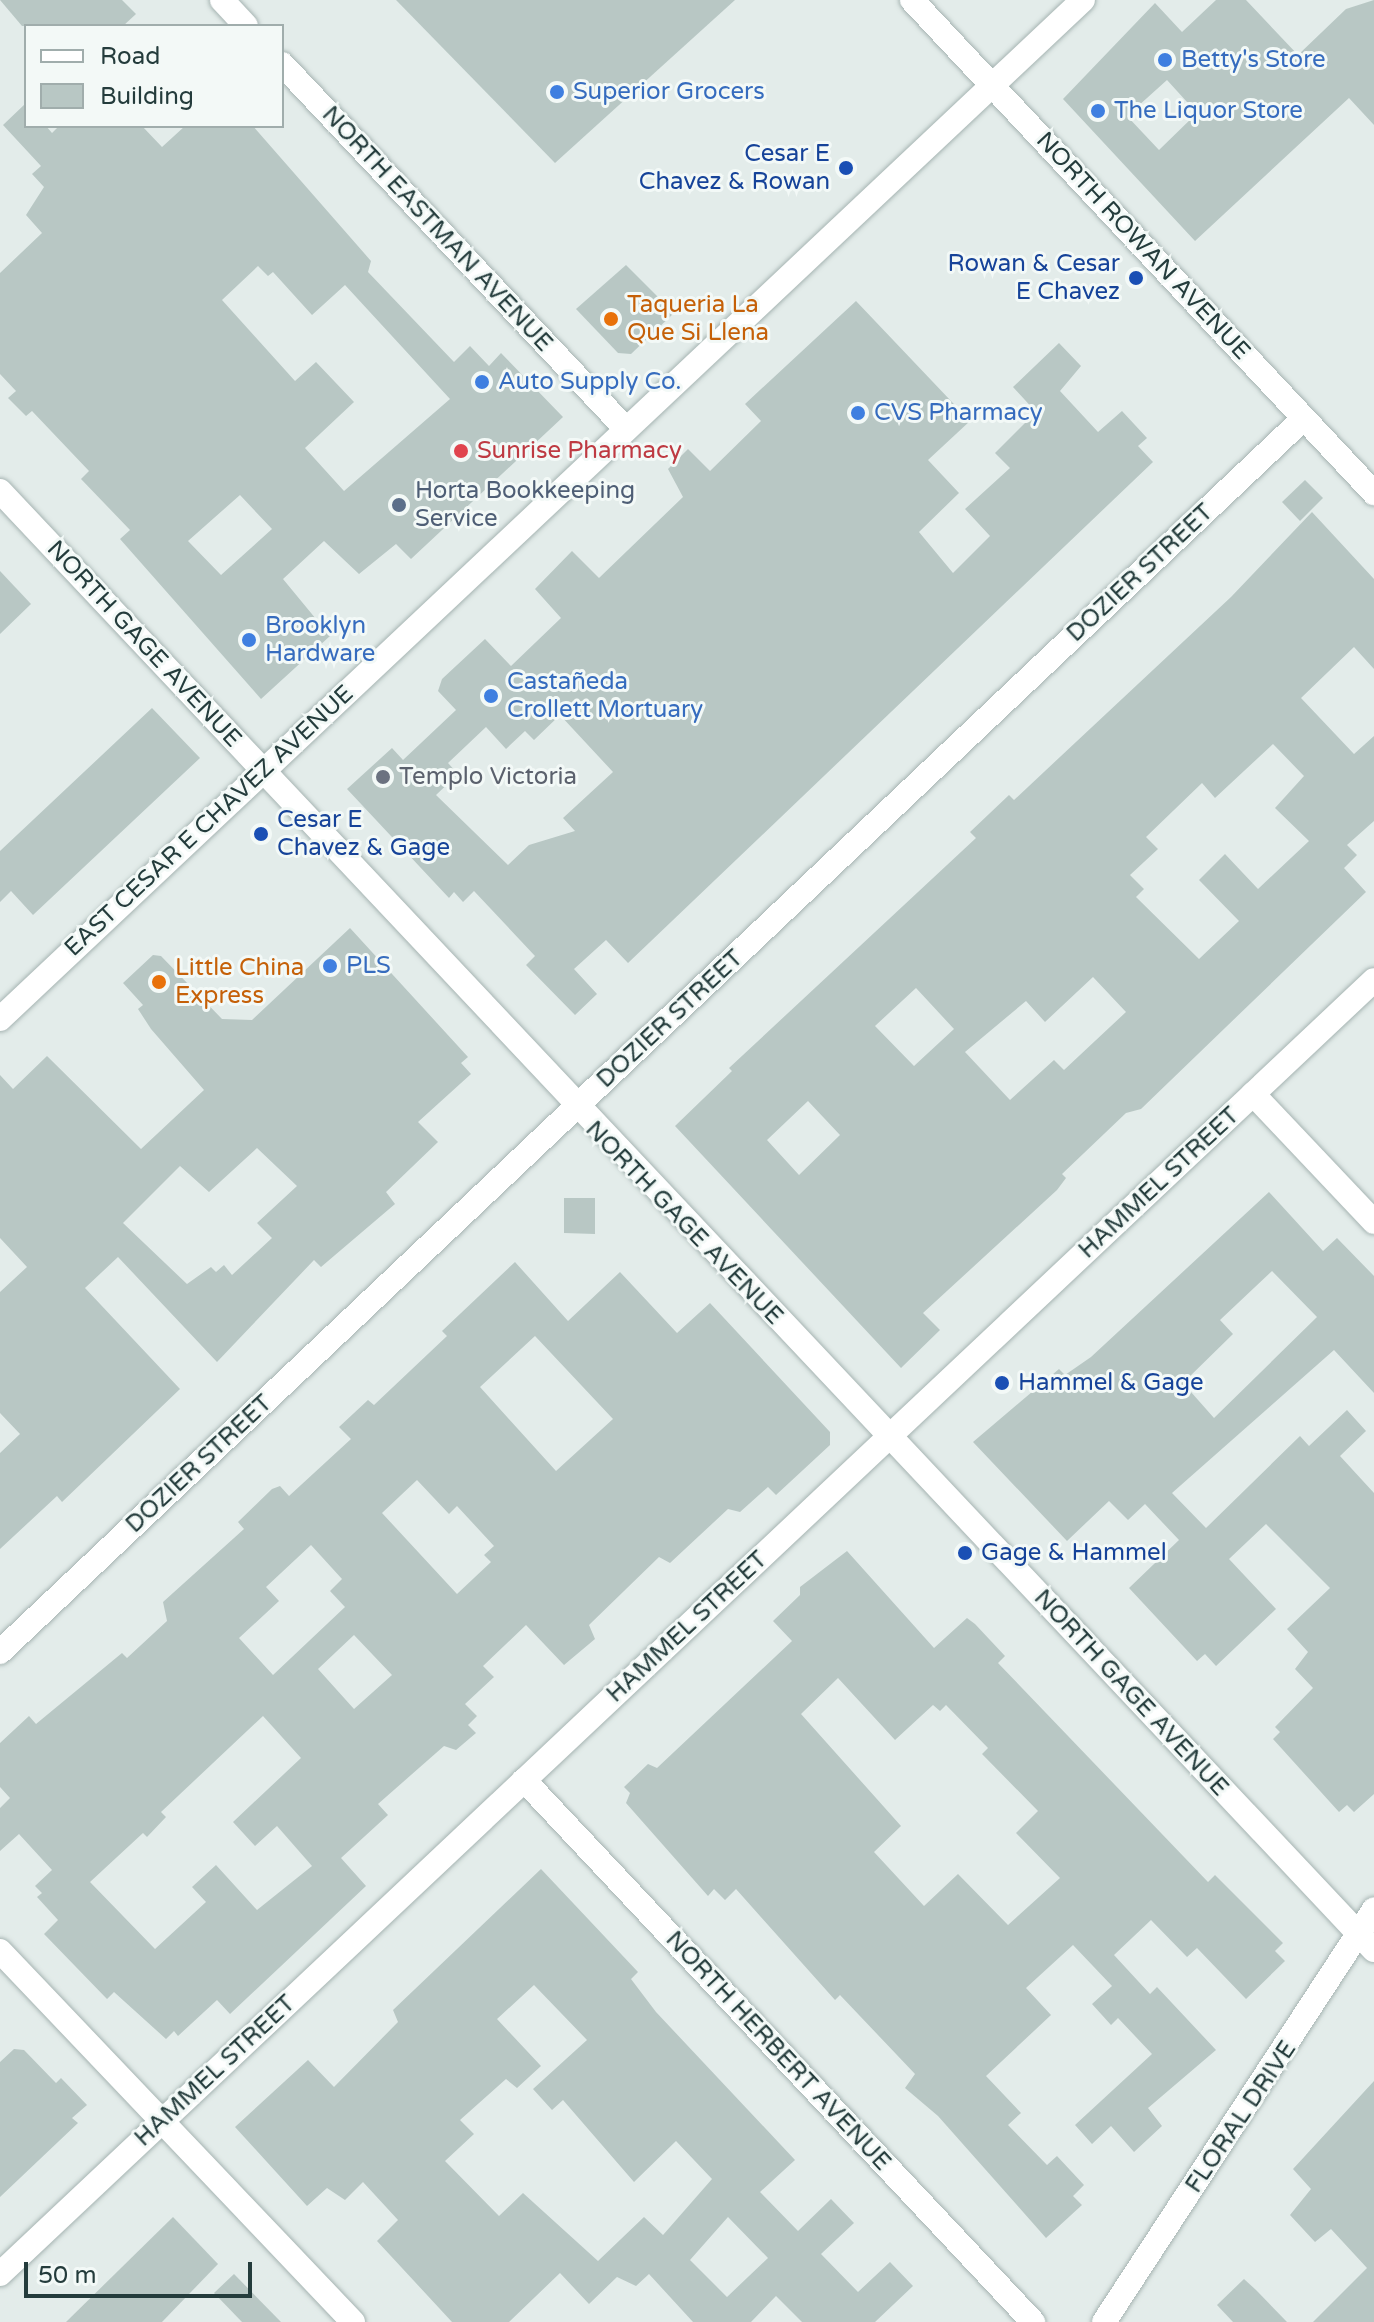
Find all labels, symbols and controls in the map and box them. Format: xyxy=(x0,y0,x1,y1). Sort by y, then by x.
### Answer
legend xyxy=(24,24,284,128)
text: Road xyxy=(100,42,160,71)
place label: Betty's Store xyxy=(1181,46,1326,74)
marker: Betty's Store xyxy=(1156,51,1174,69)
place label: Superior Grocers xyxy=(573,78,765,106)
text: Building xyxy=(100,82,194,111)
marker: Superior Grocers xyxy=(548,83,566,101)
place label: The Liquor Store xyxy=(1114,97,1303,125)
street label: NORTH EASTMAN AVENUE xyxy=(316,100,558,358)
marker: The Liquor Store xyxy=(1089,102,1107,120)
street label: NORTH ROWAN AVENUE xyxy=(1030,126,1256,366)
place label: Cesar E Chavez & Rowan xyxy=(639,140,830,196)
marker: Cesar E Chavez & Rowan xyxy=(837,159,855,177)
place label: Rowan & Cesar E Chavez xyxy=(947,250,1120,306)
marker: Rowan & Cesar E Chavez xyxy=(1127,269,1145,287)
place label: Taqueria La Que Si Llena xyxy=(627,291,769,347)
marker: Taqueria La Que Si Llena xyxy=(602,310,620,328)
place label: Auto Supply Co. xyxy=(498,368,681,396)
marker: Auto Supply Co. xyxy=(473,373,491,391)
place label: CVS Pharmacy xyxy=(874,399,1043,427)
marker: CVS Pharmacy xyxy=(849,404,867,422)
place label: Sunrise Pharmacy xyxy=(477,437,682,465)
marker: Sunrise Pharmacy xyxy=(452,442,470,460)
place label: Horta Bookkeeping Service xyxy=(415,477,635,533)
marker: Horta Bookkeeping Service xyxy=(390,496,408,514)
street label: DOZIER STREET xyxy=(1061,498,1219,648)
street label: NORTH GAGE AVENUE xyxy=(41,535,247,753)
place label: Brooklyn Hardware xyxy=(265,612,375,668)
marker: Brooklyn Hardware xyxy=(240,631,258,649)
place label: Castañeda Crollett Mortuary xyxy=(507,668,703,724)
street label: EAST CESAR E CHAVEZ AVENUE xyxy=(59,679,359,963)
marker: Castañeda Crollett Mortuary xyxy=(482,687,500,705)
place label: Templo Victoria xyxy=(399,763,577,791)
marker: Templo Victoria xyxy=(374,768,392,786)
place label: Cesar E Chavez & Gage xyxy=(277,806,450,862)
marker: Cesar E Chavez & Gage xyxy=(252,825,270,843)
street label: DOZIER STREET xyxy=(591,944,749,1094)
place label: PLS xyxy=(346,952,391,980)
place label: Little China Express xyxy=(175,954,304,1010)
marker: PLS xyxy=(321,957,339,975)
marker: Little China Express xyxy=(150,973,168,991)
street label: HAMMEL STREET xyxy=(1073,1101,1245,1265)
street label: NORTH GAGE AVENUE xyxy=(579,1115,789,1331)
place label: Hammel & Gage xyxy=(1018,1369,1204,1397)
marker: Hammel & Gage xyxy=(993,1374,1011,1392)
street label: DOZIER STREET xyxy=(120,1389,278,1539)
place label: Gage & Hammel xyxy=(981,1539,1167,1567)
marker: Gage & Hammel xyxy=(956,1544,974,1562)
street label: HAMMEL STREET xyxy=(601,1545,773,1709)
street label: NORTH GAGE AVENUE xyxy=(1028,1584,1234,1802)
street label: NORTH HERBERT AVENUE xyxy=(659,1925,897,2177)
street label: HAMMEL STREET xyxy=(129,1989,301,2153)
street label: FLORAL DRIVE xyxy=(1180,2036,1302,2198)
scale bar xyxy=(28,2246,256,2296)
text: 50 m xyxy=(38,2261,96,2290)

